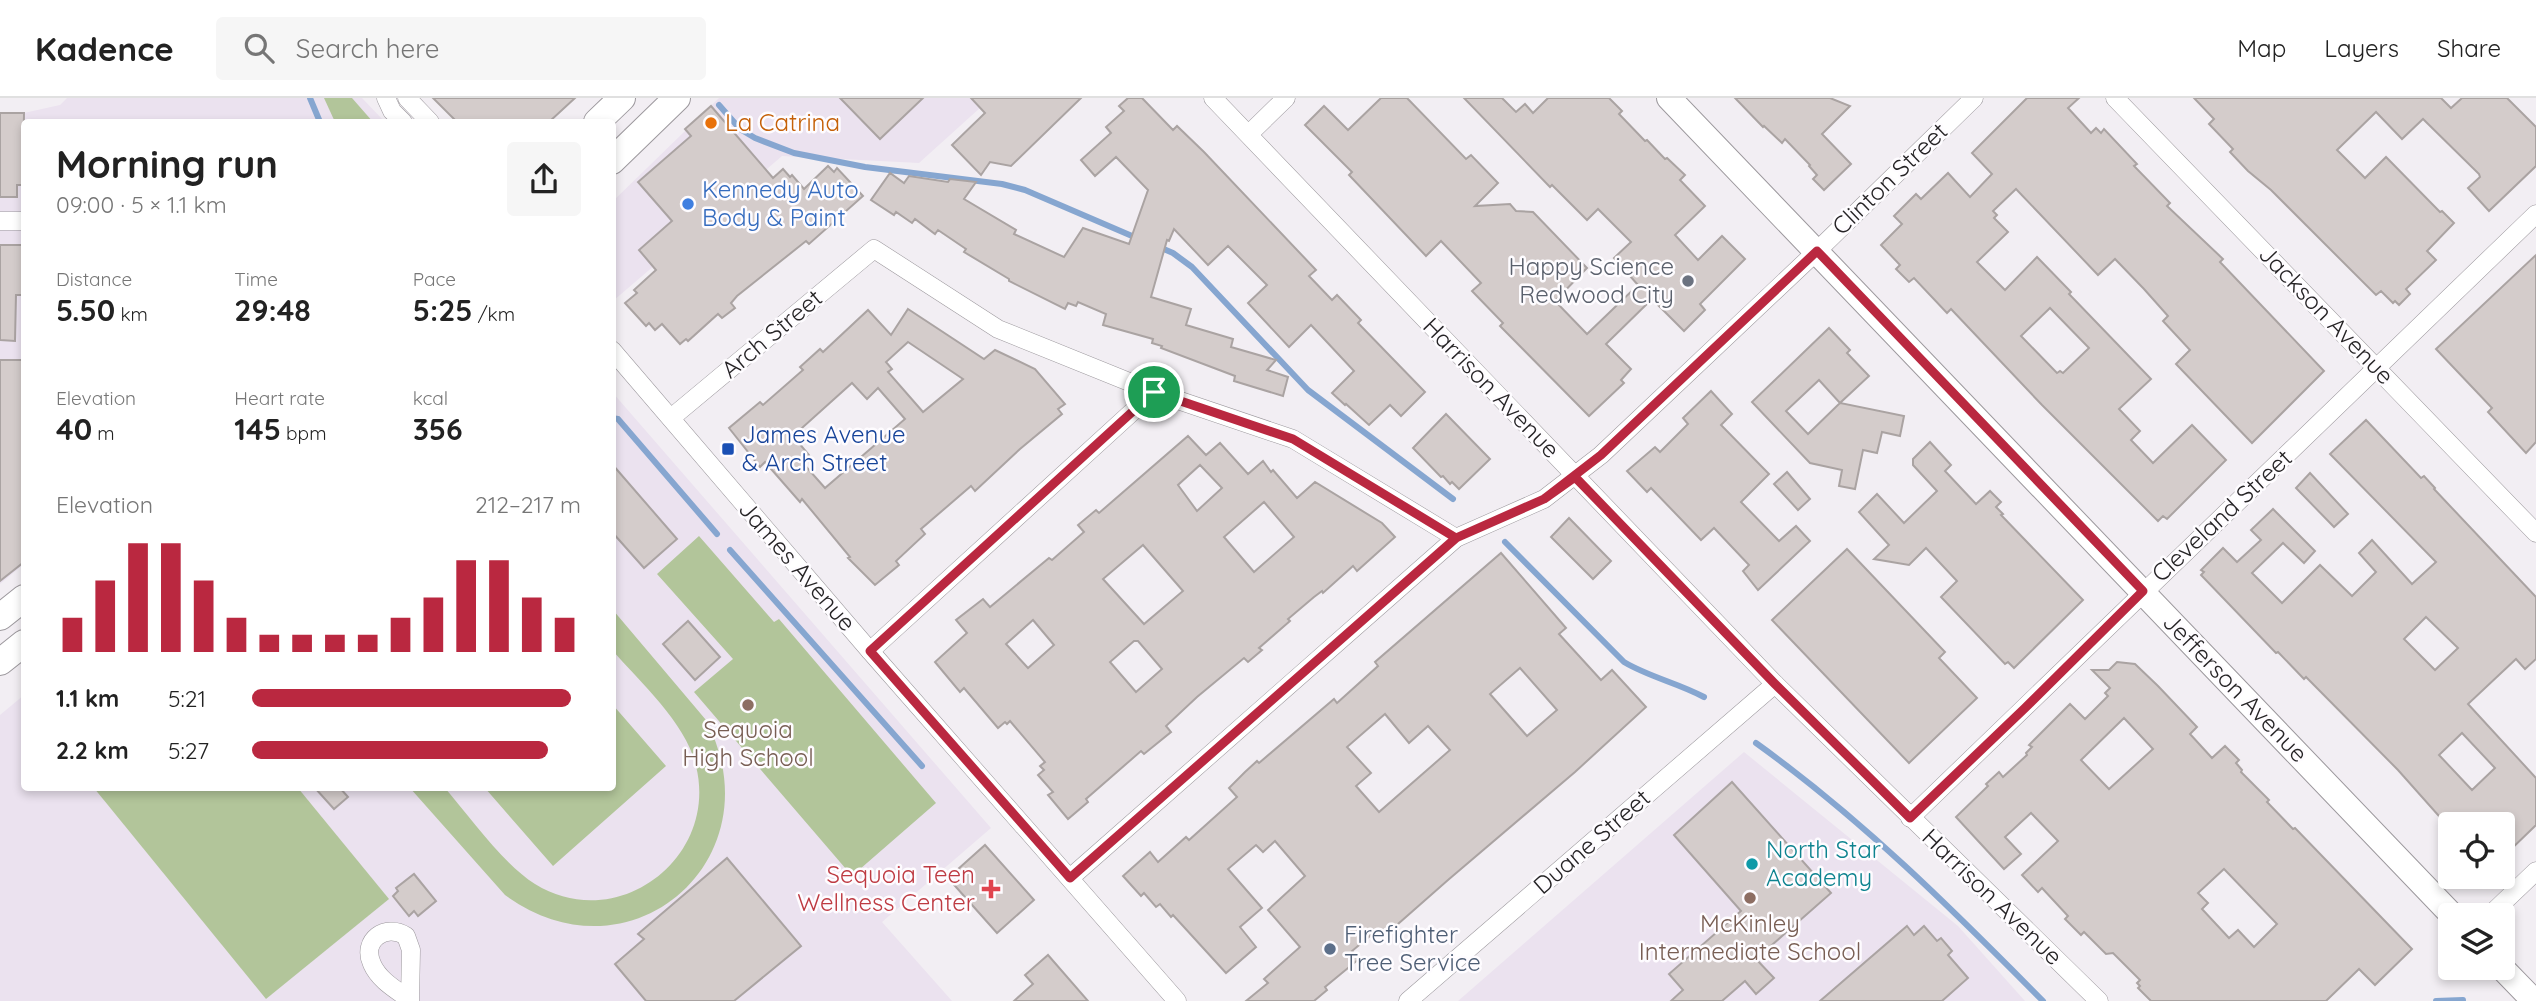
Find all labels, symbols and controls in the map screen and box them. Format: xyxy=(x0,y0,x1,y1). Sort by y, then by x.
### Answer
search box xyxy=(216,17,706,80)
text: Kadence xyxy=(35,28,174,69)
icon: search xyxy=(240,29,278,67)
text: Search here xyxy=(296,32,439,65)
text: Map xyxy=(2237,33,2286,63)
text: Layers xyxy=(2324,33,2399,63)
text: Share xyxy=(2437,33,2501,63)
place label: La Catrina xyxy=(725,107,840,137)
marker: La Catrina xyxy=(703,115,719,131)
street label: Clinton Street xyxy=(1825,116,1953,241)
text: Morning run xyxy=(56,140,278,188)
button: share xyxy=(507,142,581,216)
place label: Kennedy Auto Body & Paint xyxy=(702,174,859,232)
text: 09:00 · 5 × 1.1 km xyxy=(56,190,227,219)
marker: Kennedy Auto Body & Paint xyxy=(680,196,696,212)
street label: Jackson Avenue xyxy=(2253,239,2401,390)
place label: Happy Science Redwood City xyxy=(1508,251,1674,309)
text: Distance xyxy=(56,267,132,291)
text: Time xyxy=(234,267,278,291)
text: Pace xyxy=(413,267,456,291)
marker: Happy Science Redwood City xyxy=(1680,273,1696,289)
street label: Arch Street xyxy=(715,282,828,384)
text: 5.50 xyxy=(56,291,115,329)
text: 29:48 xyxy=(234,291,311,329)
text: 5:25 xyxy=(413,291,472,329)
text: km xyxy=(115,302,148,326)
text: /km xyxy=(472,302,515,326)
street label: Harrison Avenue xyxy=(1417,311,1566,464)
pin xyxy=(1124,362,1184,422)
icon: arrive xyxy=(1135,373,1173,411)
text: Elevation xyxy=(56,386,136,410)
text: Heart rate xyxy=(234,386,325,410)
text: kcal xyxy=(413,386,448,410)
text: 40 xyxy=(56,410,92,448)
text: 145 xyxy=(234,410,281,448)
text: 356 xyxy=(413,410,463,448)
place label: James Avenue & Arch Street xyxy=(742,419,906,477)
text: m xyxy=(92,421,115,445)
text: bpm xyxy=(281,421,326,445)
marker: James Avenue & Arch Street xyxy=(720,441,736,457)
street label: Cleveland Street xyxy=(2145,443,2298,588)
text: Elevation xyxy=(56,490,153,519)
text: 212–217 m xyxy=(475,490,581,519)
street label: James Avenue xyxy=(733,494,863,637)
street label: Jefferson Avenue xyxy=(2157,607,2314,768)
text: 1.1 km xyxy=(56,684,119,713)
text: 5:21 xyxy=(168,684,206,713)
marker: Sequoia High School xyxy=(740,697,756,713)
place label: Sequoia High School xyxy=(682,714,814,772)
text: 2.2 km xyxy=(56,736,129,765)
text: 5:27 xyxy=(168,736,209,765)
street label: Duane Street xyxy=(1527,782,1656,900)
map controls xyxy=(2438,812,2515,980)
button: locate xyxy=(2438,812,2515,889)
street label: Harrison Avenue xyxy=(1916,822,2069,971)
place label: North Star Academy xyxy=(1766,834,1881,892)
marker: North Star Academy xyxy=(1744,856,1760,872)
place label: Sequoia Teen Wellness Center xyxy=(797,859,975,917)
marker: Sequoia Teen Wellness Center xyxy=(981,879,1001,899)
marker: McKinley Intermediate School xyxy=(1742,890,1758,906)
button: layers xyxy=(2438,903,2515,980)
place label: McKinley Intermediate School xyxy=(1639,908,1861,966)
place label: Firefighter Tree Service xyxy=(1344,919,1481,977)
marker: Firefighter Tree Service xyxy=(1322,941,1338,957)

